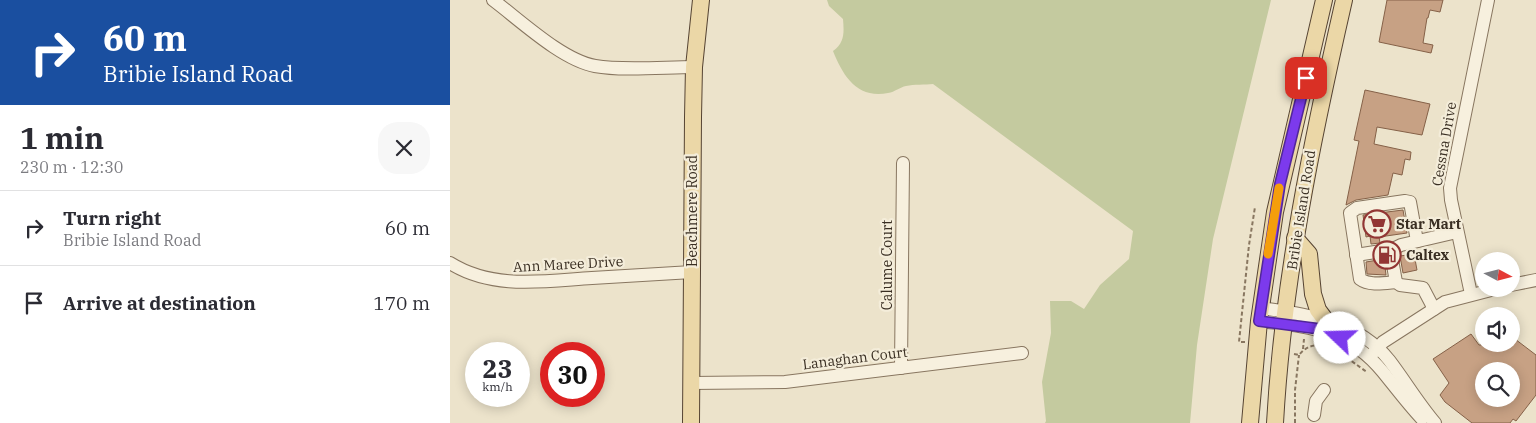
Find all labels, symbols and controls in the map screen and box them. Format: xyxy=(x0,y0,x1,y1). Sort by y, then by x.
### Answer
text: 60 m xyxy=(103,15,187,61)
icon: right xyxy=(20,20,85,85)
pin xyxy=(1285,57,1327,99)
text: Bribie Island Road xyxy=(103,59,293,88)
icon: arrive xyxy=(1292,64,1320,92)
street label: Cessna Drive xyxy=(1428,100,1460,188)
text: 1 min xyxy=(20,118,104,157)
button: close xyxy=(378,122,430,174)
street label: Bribie Island Road xyxy=(1283,148,1319,271)
street label: Beachmere Road xyxy=(683,155,701,267)
text: 230 m · 12:30 xyxy=(20,157,123,177)
text: Turn right xyxy=(63,206,161,230)
supermarket icon: Star Mart xyxy=(1362,209,1392,239)
icon: right xyxy=(20,214,48,242)
place label: Star Mart xyxy=(1396,215,1461,233)
text: 60 m xyxy=(385,216,430,240)
street label: Calume Court xyxy=(878,220,896,310)
text: Bribie Island Road xyxy=(63,230,201,250)
fuel station icon: Caltex xyxy=(1372,240,1402,270)
place label: Caltex xyxy=(1406,246,1450,264)
street label: Ann Maree Drive xyxy=(512,252,624,276)
north arrow xyxy=(1475,252,1520,298)
map controls xyxy=(1475,252,1520,407)
icon: arrive xyxy=(20,289,48,317)
text: Arrive at destination xyxy=(63,291,256,315)
text: 170 m xyxy=(373,291,430,315)
button: sound xyxy=(1475,307,1520,352)
position arrow xyxy=(1313,311,1365,363)
speed limit sign: 30 xyxy=(540,342,605,407)
street label: Lanaghan Court xyxy=(802,343,908,373)
text: 23 xyxy=(482,352,513,385)
button: search xyxy=(1475,362,1520,407)
text: km/h xyxy=(482,379,513,394)

